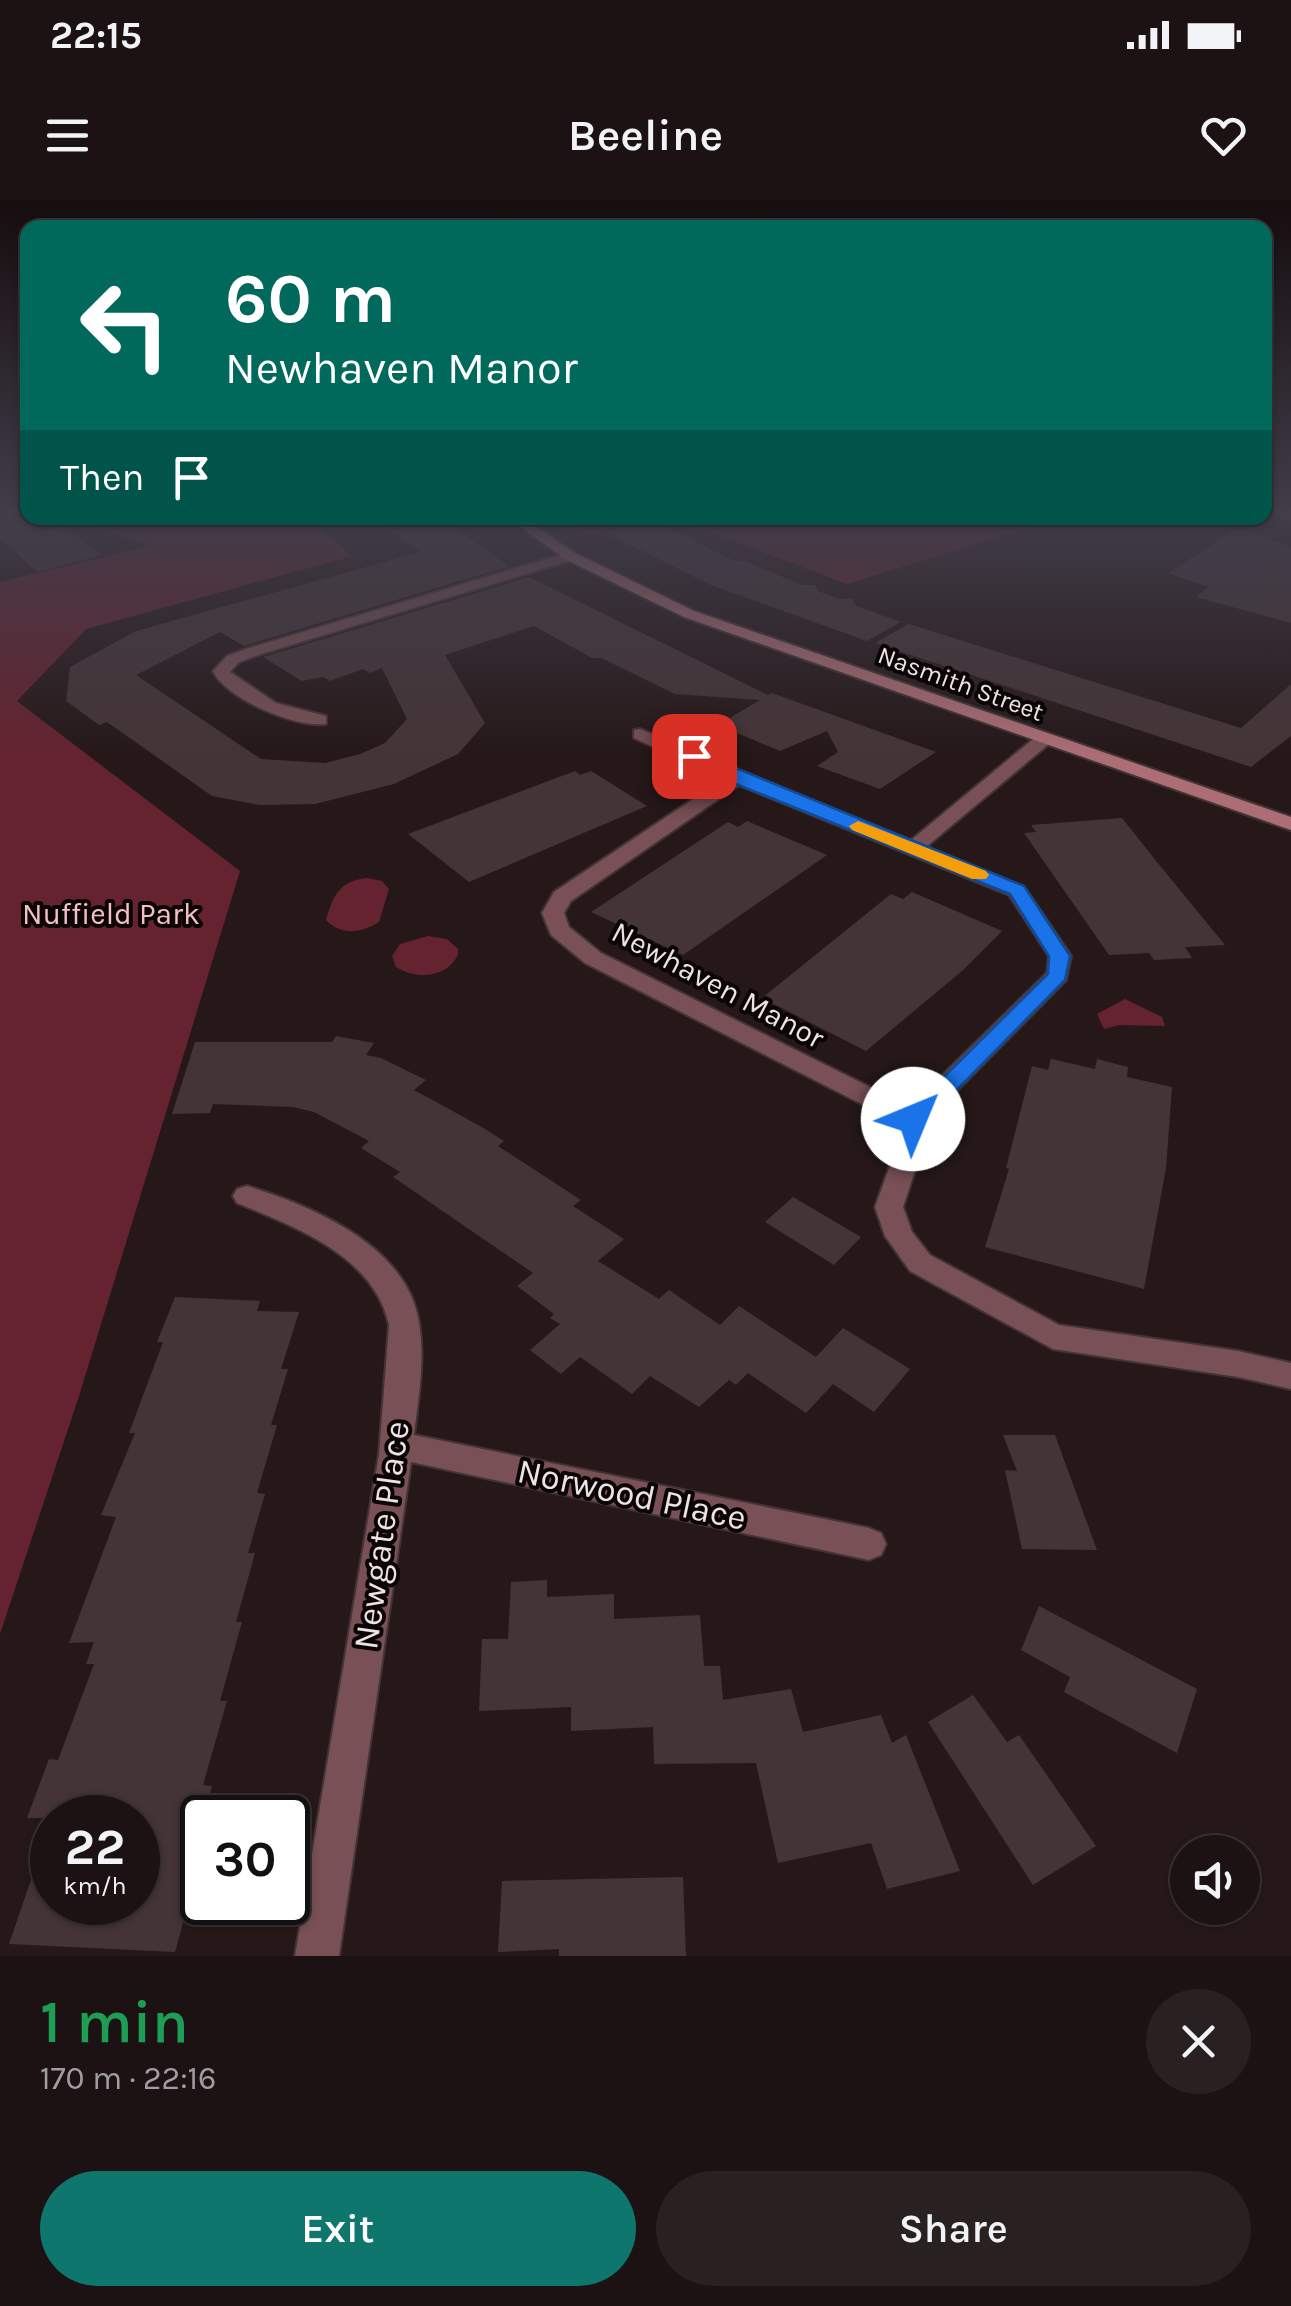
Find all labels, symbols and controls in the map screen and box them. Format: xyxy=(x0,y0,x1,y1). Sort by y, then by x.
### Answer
text: 22:15 xyxy=(50,13,142,58)
icon: menu xyxy=(40,108,95,163)
icon: heart xyxy=(1196,108,1251,163)
text: Beeline xyxy=(568,109,723,161)
text: 60 m xyxy=(225,258,396,340)
icon: left xyxy=(60,260,190,390)
text: Newhaven Manor xyxy=(225,342,578,394)
icon: arrive xyxy=(164,450,219,505)
text: Then xyxy=(60,455,144,500)
street label: Nasmith Street xyxy=(874,640,1047,727)
pin xyxy=(652,714,737,799)
icon: arrive xyxy=(667,729,722,784)
park label: Nuffield Park xyxy=(22,896,200,932)
street label: Newhaven Manor xyxy=(606,914,830,1056)
position arrow xyxy=(861,1067,965,1171)
street label: Newgate Place xyxy=(345,1418,418,1652)
street label: Norwood Place xyxy=(514,1450,750,1539)
speed limit sign: 30 xyxy=(180,1795,310,1925)
text: 22 xyxy=(65,1818,125,1877)
map controls xyxy=(1170,1835,1260,1925)
button: sound xyxy=(1170,1835,1260,1925)
text: km/h xyxy=(63,1871,127,1900)
text: 1 min xyxy=(40,1987,189,2057)
button: close xyxy=(1146,1989,1251,2094)
text: 170 m · 22:16 xyxy=(40,2060,216,2097)
button: Exit xyxy=(40,2171,636,2286)
button: Share xyxy=(656,2171,1251,2286)

